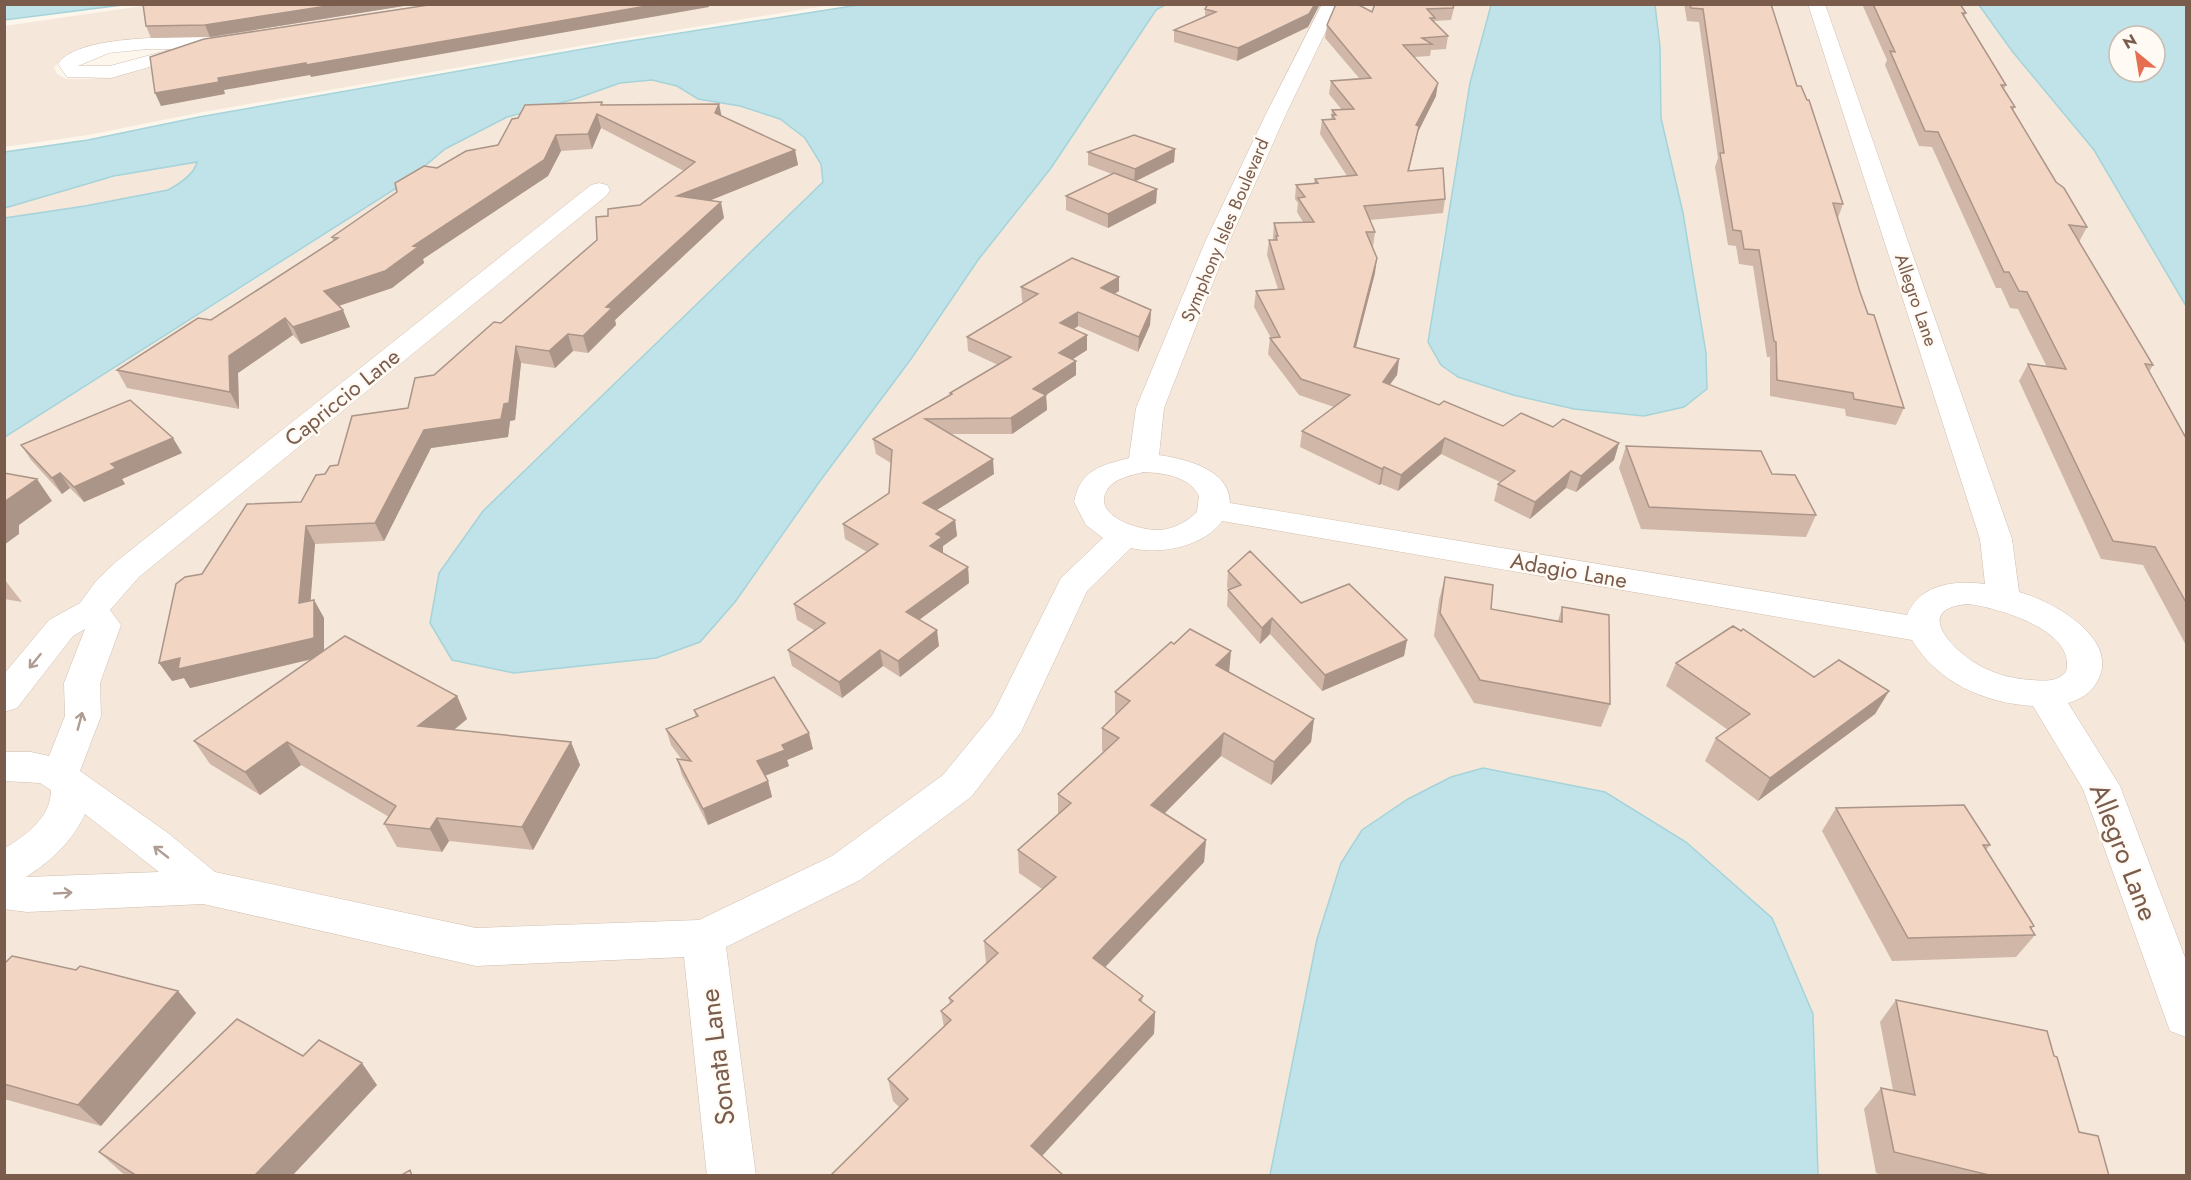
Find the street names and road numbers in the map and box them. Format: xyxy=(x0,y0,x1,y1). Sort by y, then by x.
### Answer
street label: Symphony Isles Boulevard xyxy=(1174,134,1276,326)
street label: Allegro Lane xyxy=(1888,250,1944,350)
street label: Capriccio Lane xyxy=(277,340,407,454)
street label: Adagio Lane xyxy=(1508,544,1630,596)
street label: Allegro Lane xyxy=(2080,778,2168,926)
street label: Sonata Lane xyxy=(689,986,745,1128)

